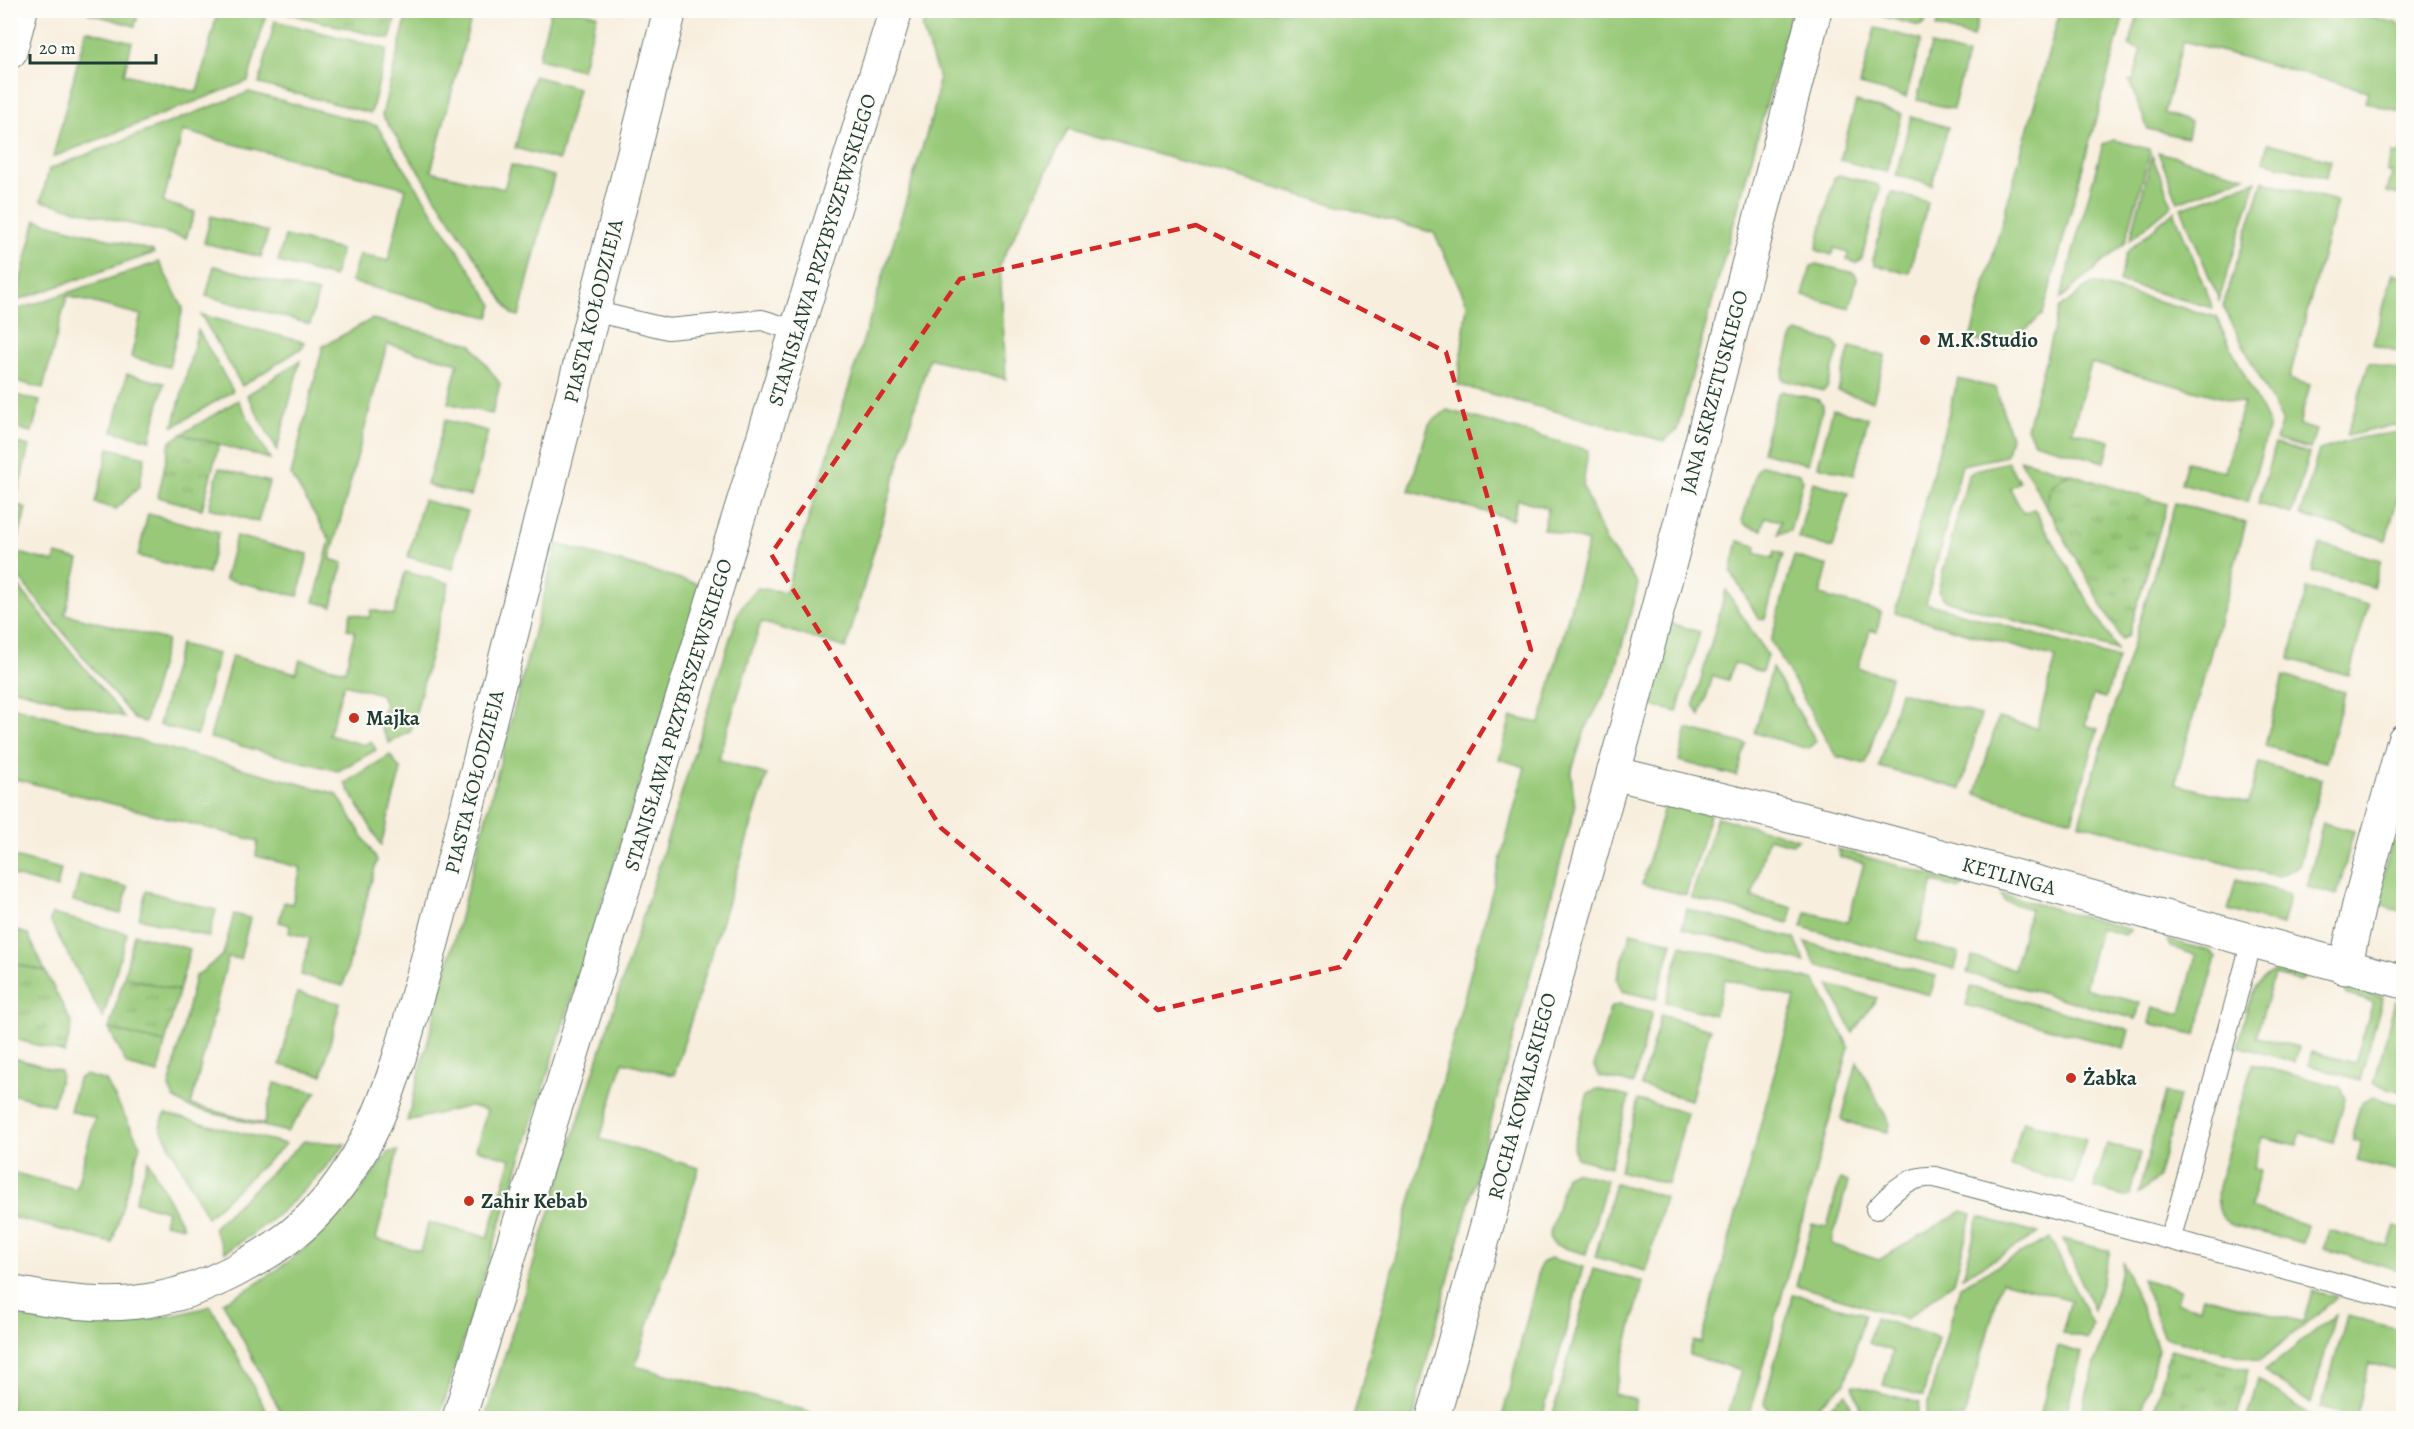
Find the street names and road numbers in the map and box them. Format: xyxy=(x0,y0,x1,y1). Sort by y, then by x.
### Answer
street label: STANISŁAWA PRZYBYSZEWSKIEGO xyxy=(761,90,883,410)
street label: PIASTA KOŁODZIEJA xyxy=(557,215,630,406)
street label: JANA SKRZETUSKIEGO xyxy=(1673,287,1755,497)
street label: STANISŁAWA PRZYBYSZEWSKIEGO xyxy=(617,555,739,875)
street label: PIASTA KOŁODZIEJA xyxy=(438,686,511,877)
street label: KETLINGA xyxy=(1959,850,2060,902)
street label: ROCHA KOWALSKIEGO xyxy=(1481,989,1563,1203)

